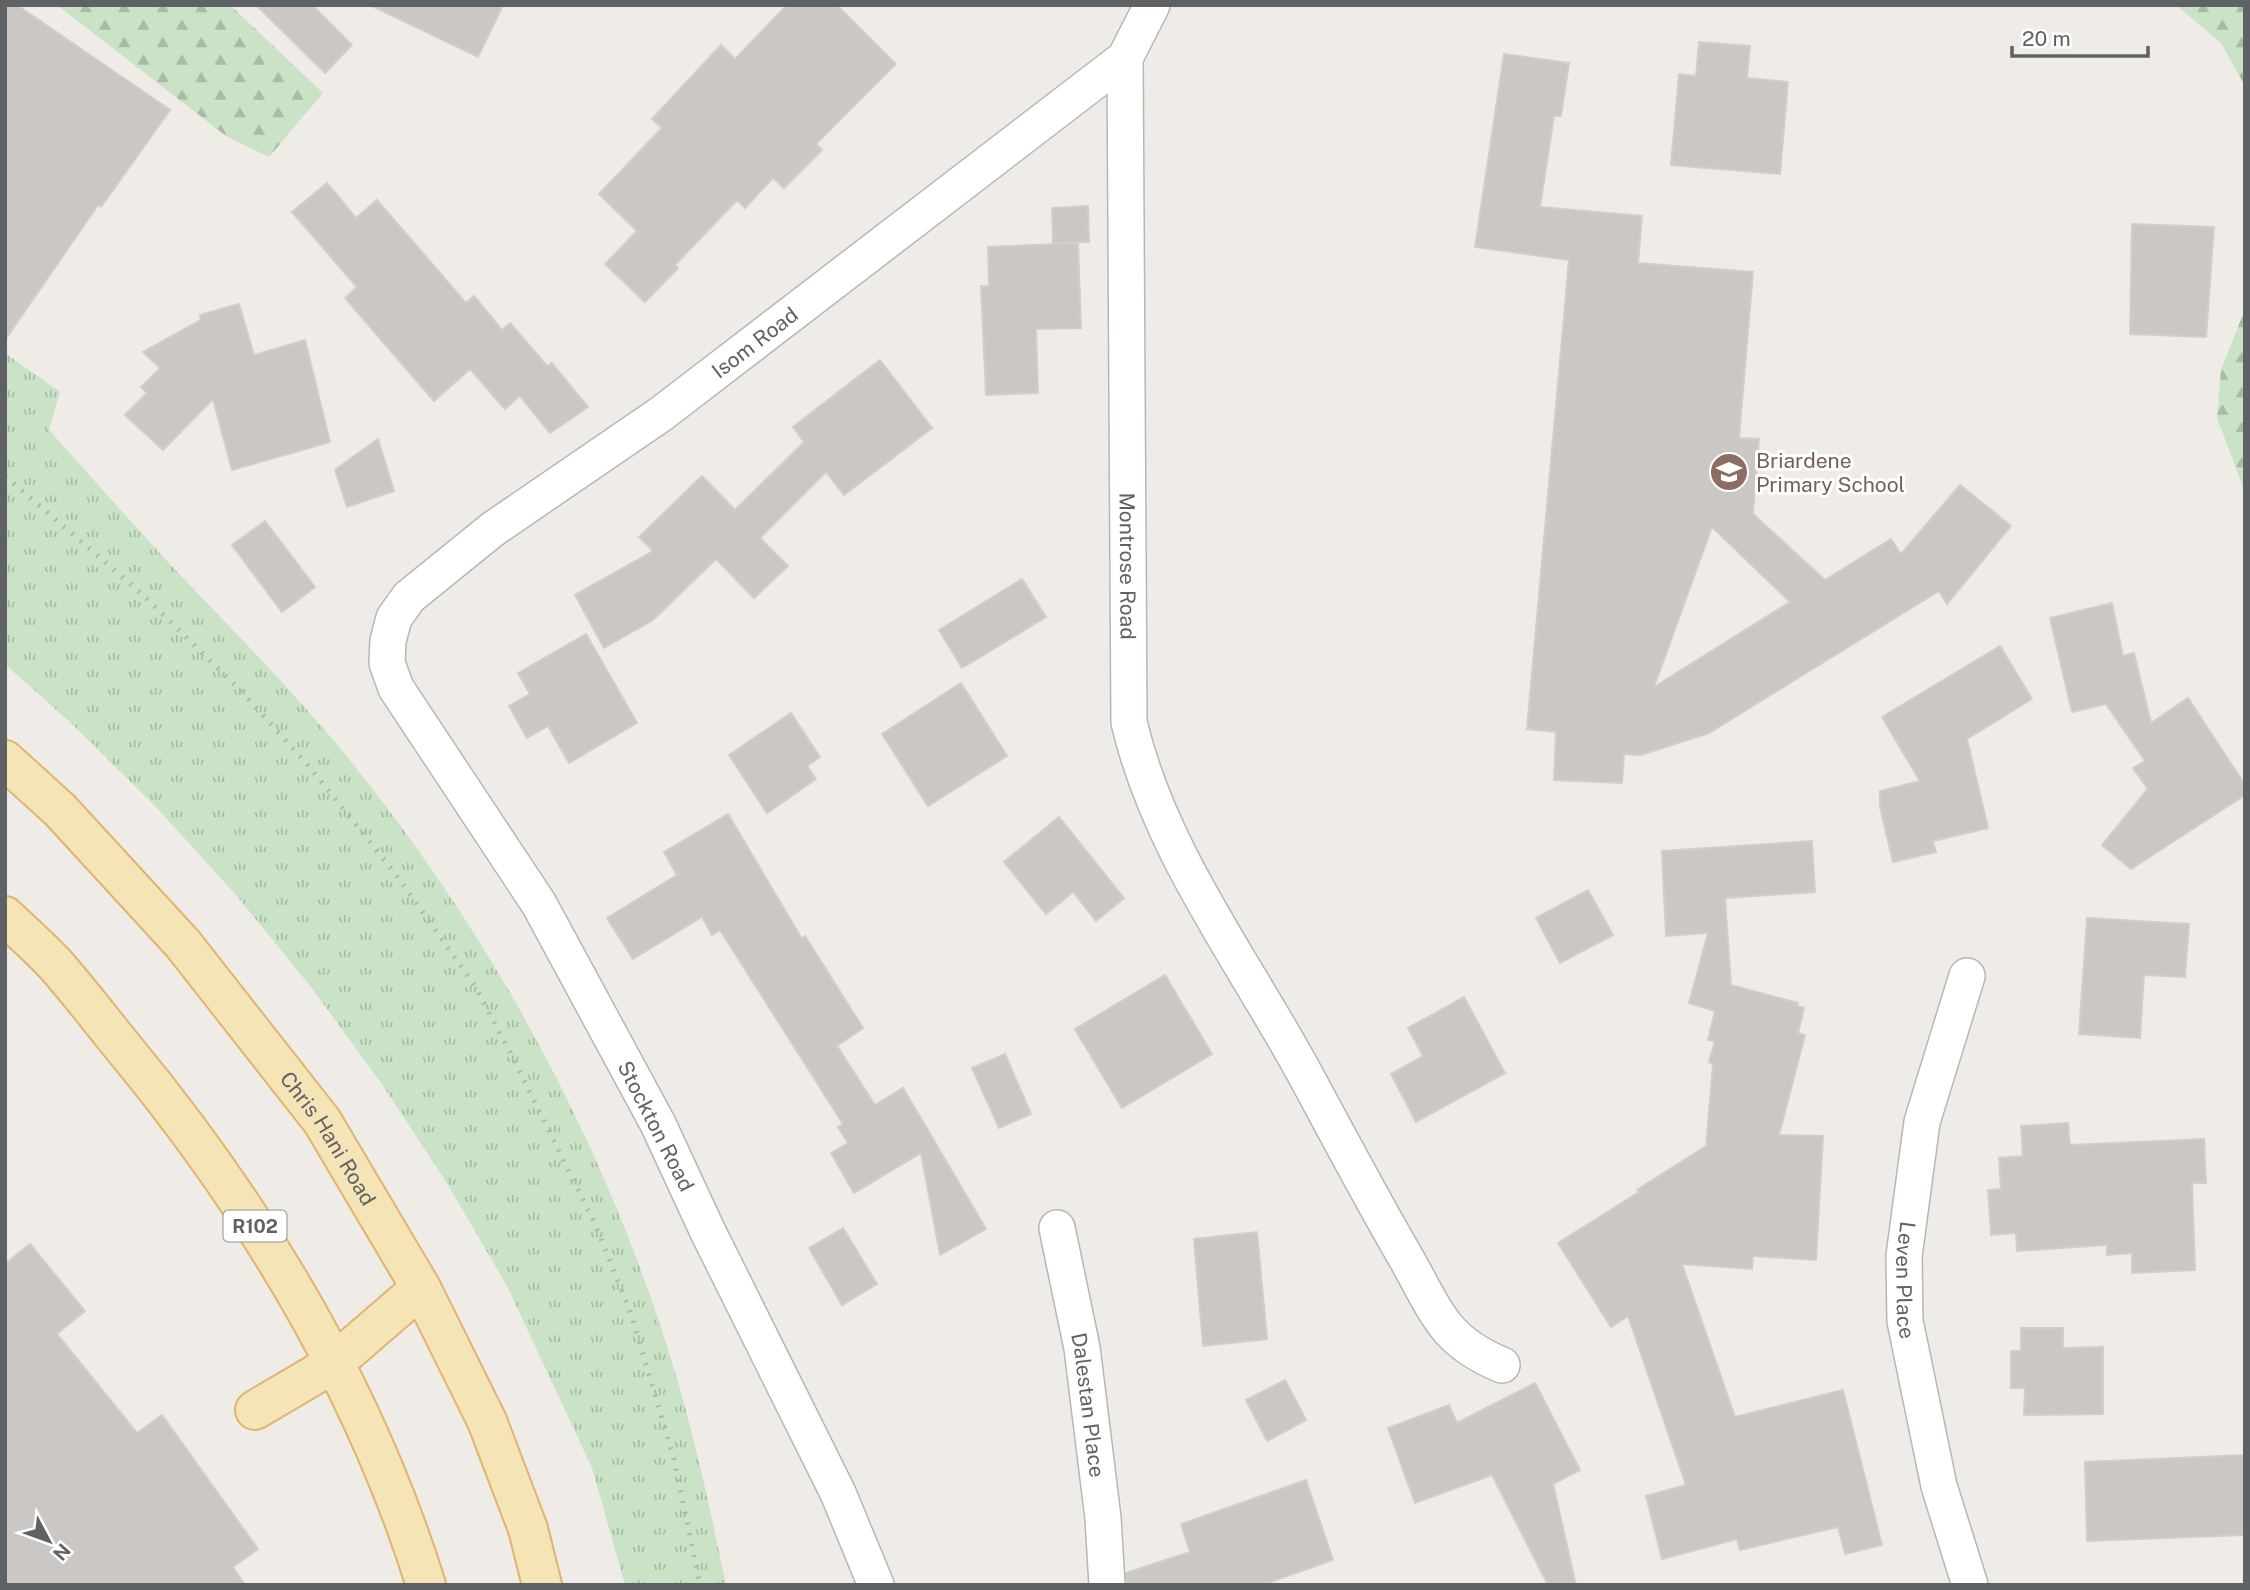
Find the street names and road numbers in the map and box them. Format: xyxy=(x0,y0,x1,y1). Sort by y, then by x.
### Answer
street label: Isom Road xyxy=(707,301,802,383)
street label: Montrose Road xyxy=(1115,492,1141,640)
street label: Stockton Road xyxy=(612,1057,700,1195)
street label: Chris Hani Road xyxy=(275,1066,381,1210)
road number: R102 xyxy=(224,1210,286,1242)
street label: Leven Place xyxy=(1891,1220,1921,1341)
street label: Dalestan Place xyxy=(1067,1330,1110,1479)

